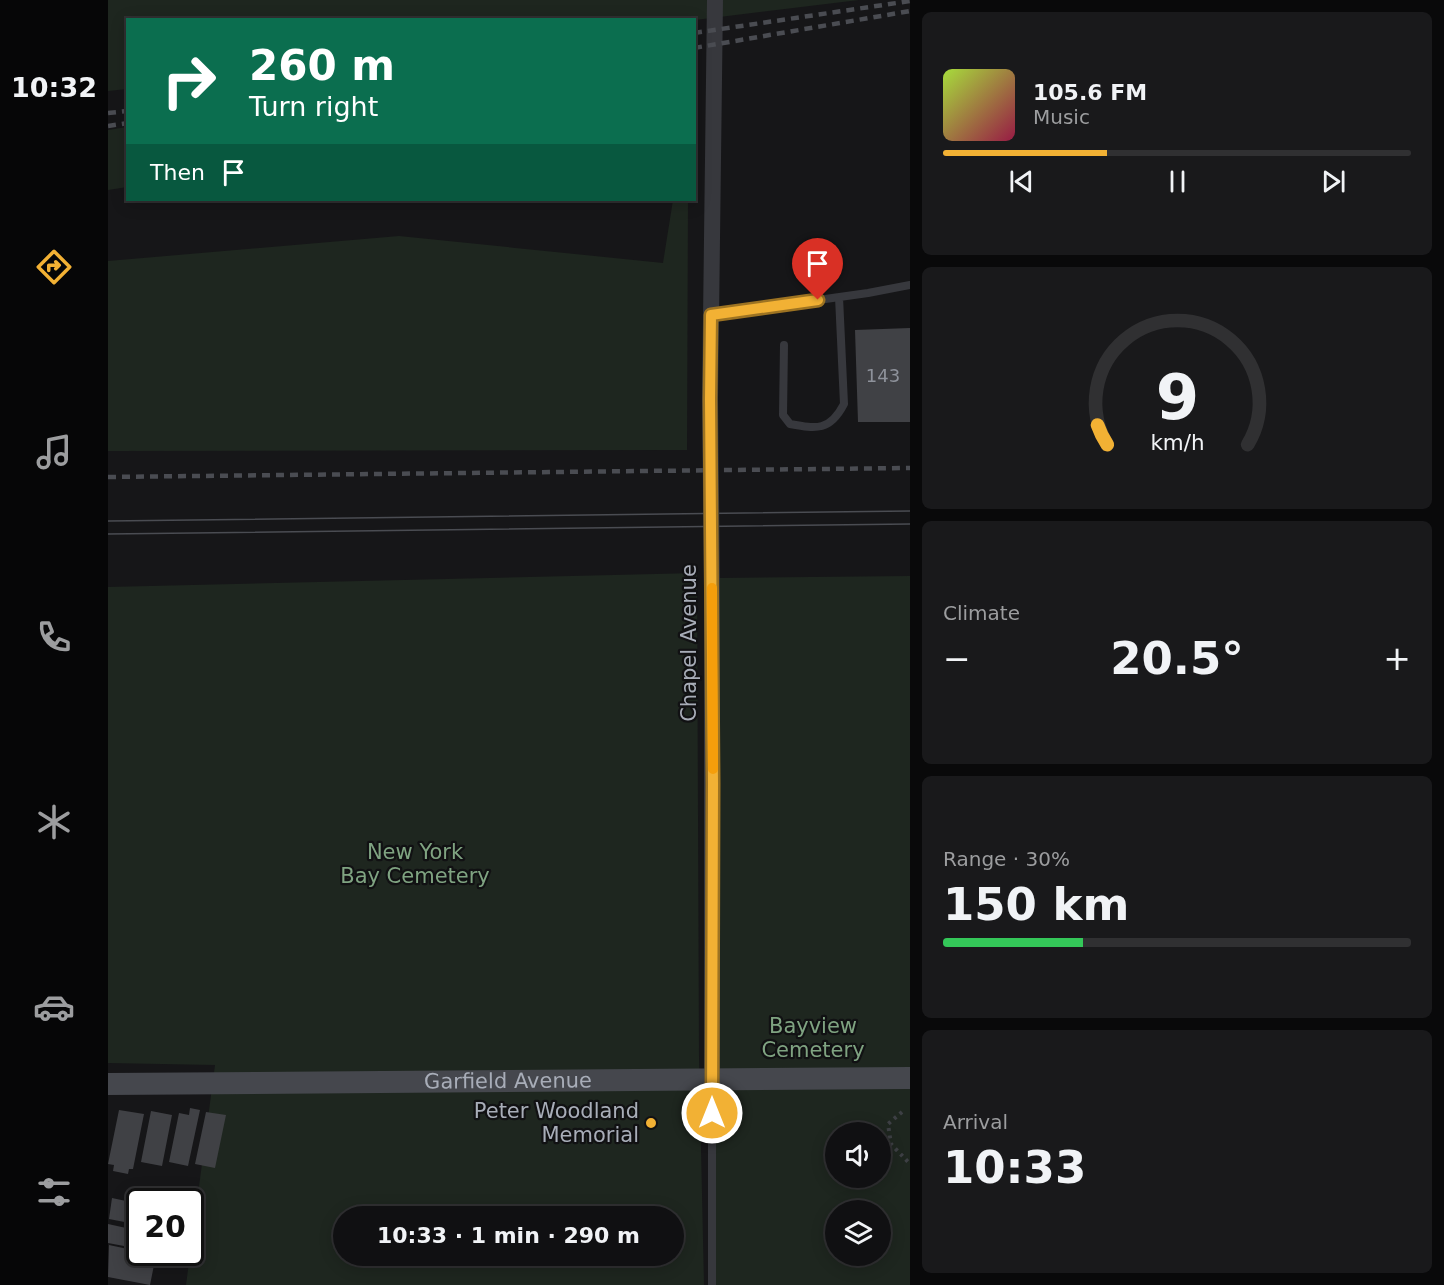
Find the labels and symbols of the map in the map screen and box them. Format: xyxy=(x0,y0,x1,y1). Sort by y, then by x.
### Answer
pin xyxy=(792,238,843,300)
house number: 143 xyxy=(866,365,900,386)
street label: Chapel Avenue xyxy=(677,564,701,722)
park label: New York Bay Cemetery xyxy=(340,840,490,888)
park label: Bayview Cemetery xyxy=(761,1014,865,1062)
street label: Garfield Avenue xyxy=(424,1068,592,1094)
position arrow xyxy=(680,1081,744,1145)
place label: Peter Woodland Memorial xyxy=(474,1099,639,1147)
marker: Peter Woodland Memorial xyxy=(644,1116,658,1130)
speed limit sign: 20 xyxy=(126,1188,204,1266)

